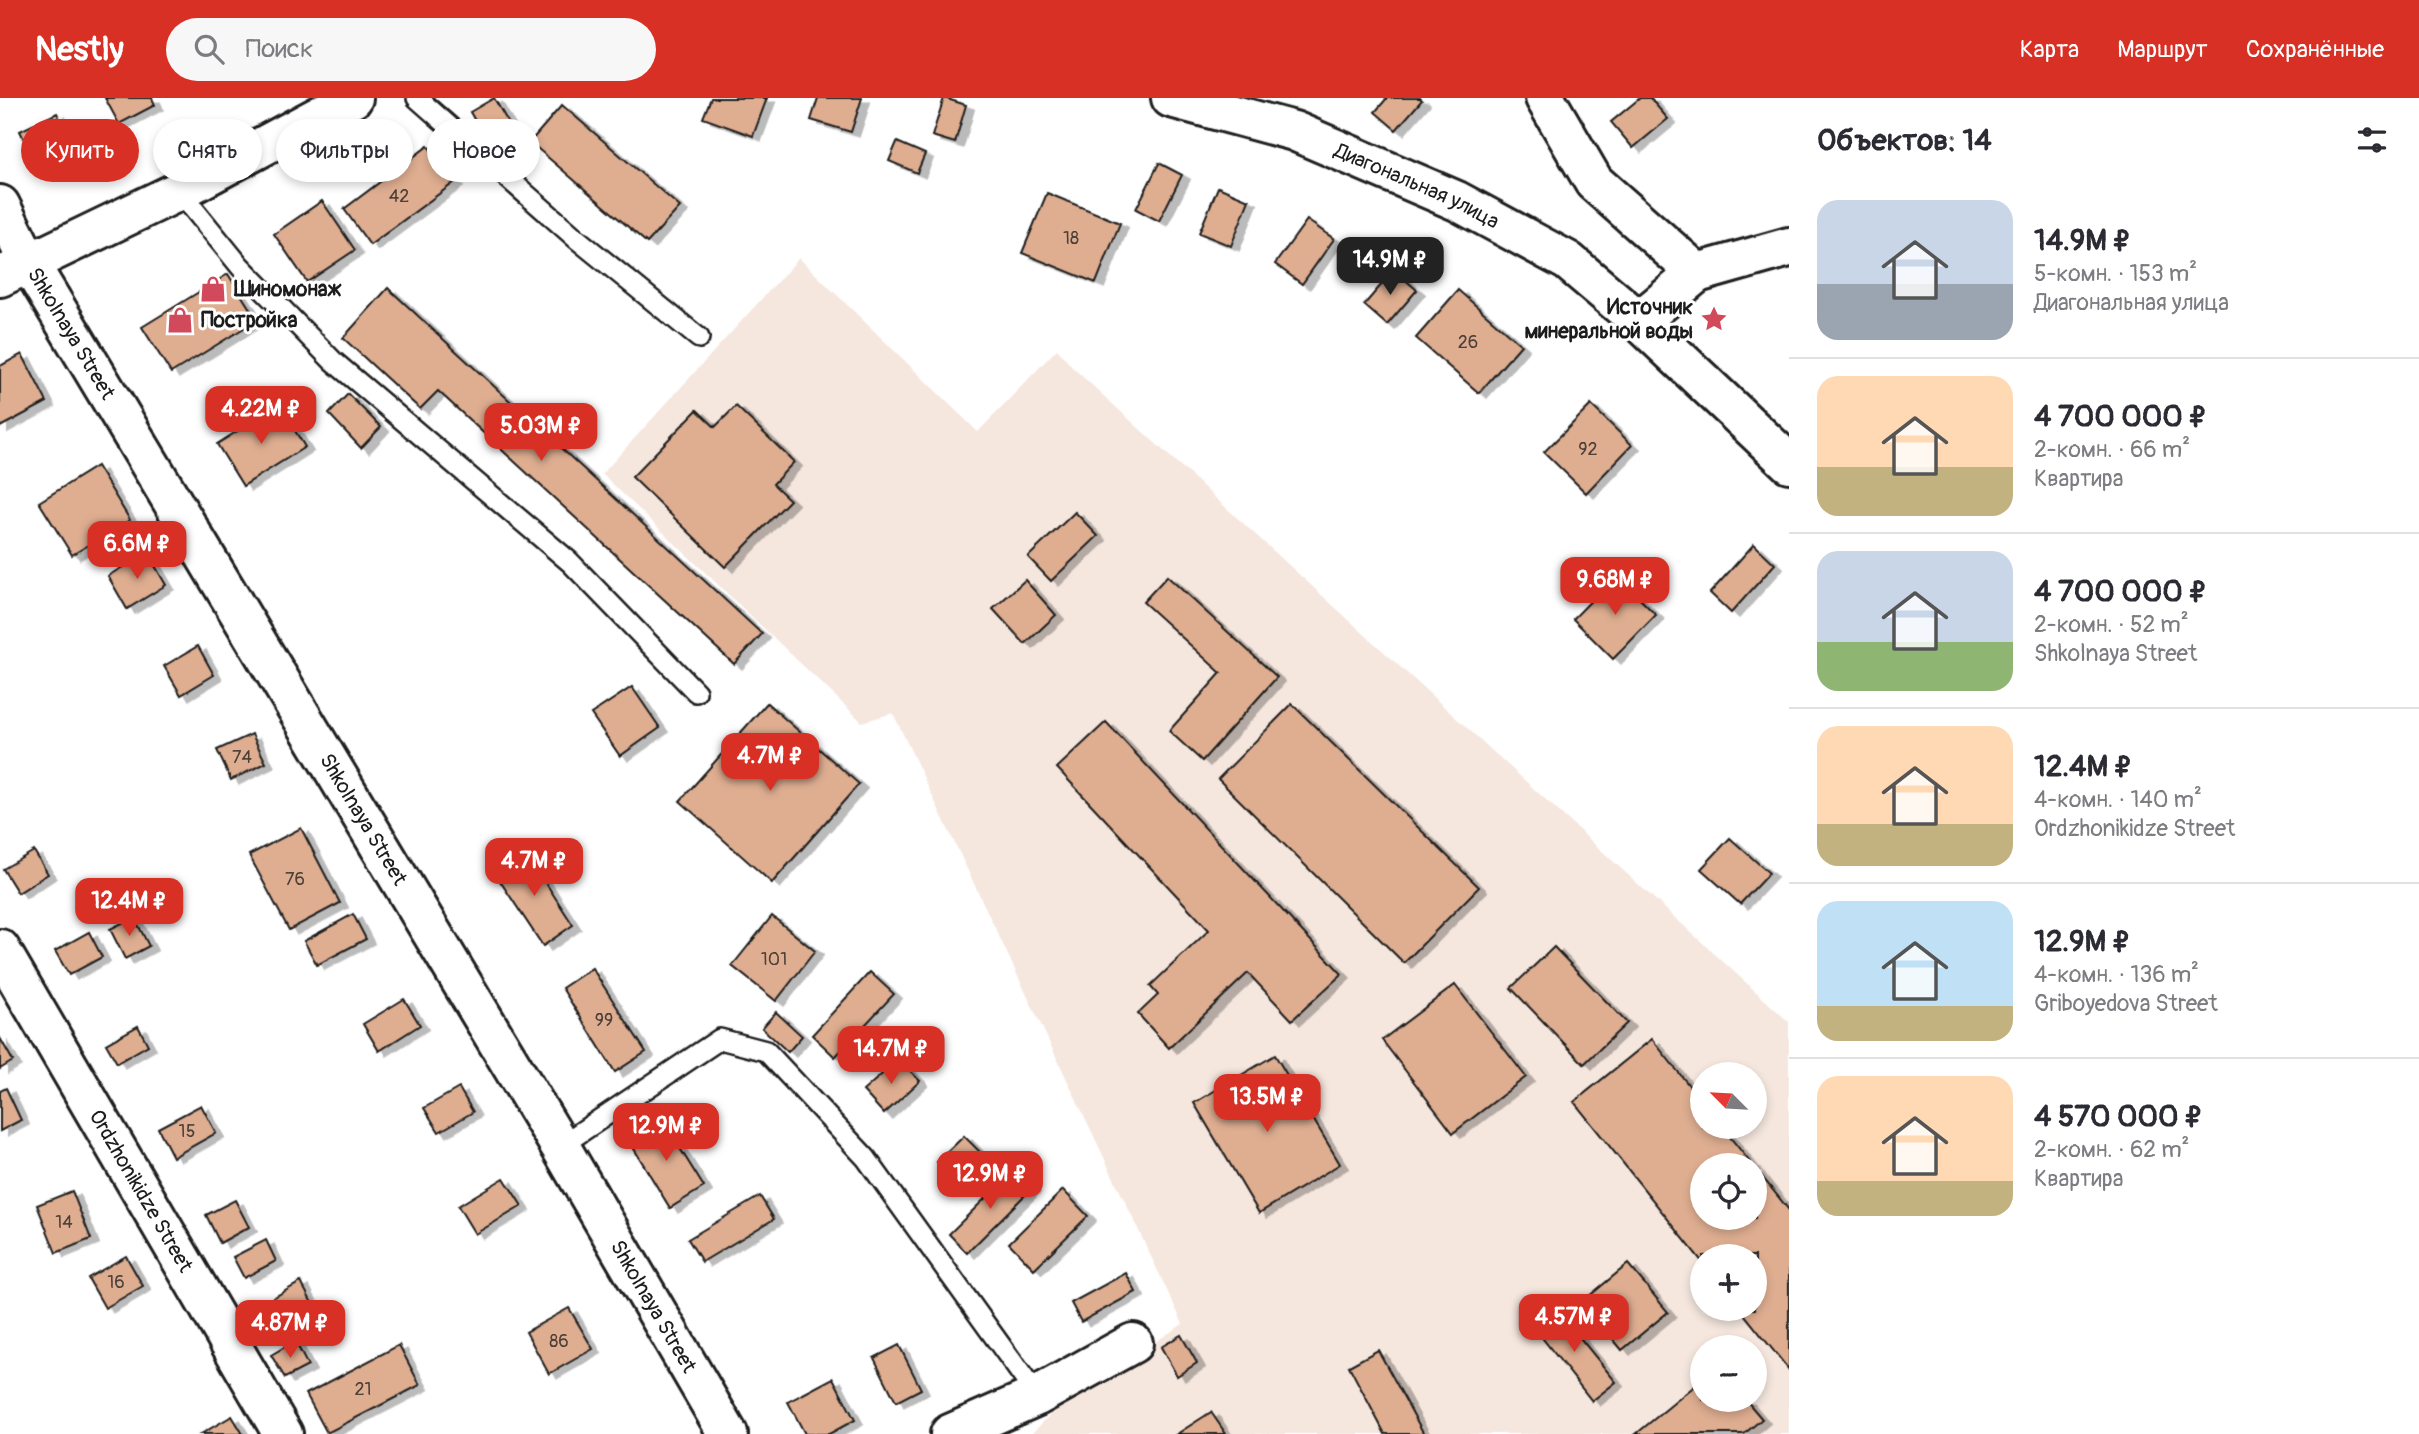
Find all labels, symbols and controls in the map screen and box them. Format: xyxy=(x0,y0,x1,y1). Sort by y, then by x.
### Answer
search box xyxy=(166,18,656,81)
text: Nestly xyxy=(35,29,124,70)
icon: search xyxy=(190,30,228,68)
text: Поиск xyxy=(246,33,313,65)
text: Карта xyxy=(2020,35,2079,64)
text: Маршрут xyxy=(2117,35,2208,64)
text: Сохранённые xyxy=(2246,35,2384,64)
chip: Купить xyxy=(21,119,139,182)
chip: Снять xyxy=(153,119,262,182)
chip: Фильтры xyxy=(276,119,413,182)
chip: Новое xyxy=(427,119,540,182)
icon: filters xyxy=(2353,121,2391,159)
text: Объектов: 14 xyxy=(1817,122,1992,159)
street label: Диагональная улица xyxy=(1330,136,1504,235)
house number: 42 xyxy=(389,185,409,208)
text: 14.9M ₽ xyxy=(2034,222,2131,259)
house number: 18 xyxy=(1063,227,1079,250)
icon: home xyxy=(1873,228,1957,312)
pin: 14.9M ₽ xyxy=(1325,238,1455,297)
text: 14.9M ₽ xyxy=(1353,245,1427,274)
text: 5-комн. · 153 m² xyxy=(2034,259,2197,288)
street label: Shkolnaya Street xyxy=(21,263,122,405)
shop icon: Шиномонаж xyxy=(198,274,228,304)
place label: Шиномонаж xyxy=(233,276,342,303)
text: Диагональная улица xyxy=(2034,288,2229,317)
place label: Источник минеральной воды xyxy=(1524,294,1693,345)
place icon: Источник минеральной воды xyxy=(1699,304,1729,334)
shop icon: Постройка xyxy=(165,305,195,335)
place label: Постройка xyxy=(201,307,298,334)
house number: 26 xyxy=(1458,331,1478,354)
pin: 4.22M ₽ xyxy=(196,386,326,446)
text: 4.22M ₽ xyxy=(221,394,301,423)
text: 4 700 000 ₽ xyxy=(2034,398,2207,435)
pin: 5.03M ₽ xyxy=(476,404,606,463)
icon: home xyxy=(1873,404,1957,488)
text: 5.03M ₽ xyxy=(500,411,582,440)
text: 2-комн. · 66 m² xyxy=(2034,435,2190,464)
house number: 92 xyxy=(1578,438,1598,461)
text: Квартира xyxy=(2034,464,2123,493)
pin: 6.6M ₽ xyxy=(80,522,194,581)
text: 6.6M ₽ xyxy=(103,529,171,558)
pin: 9.68M ₽ xyxy=(1550,558,1680,617)
text: 9.68M ₽ xyxy=(1576,565,1654,594)
text: 4 700 000 ₽ xyxy=(2034,573,2207,610)
icon: home xyxy=(1873,579,1957,663)
text: 2-комн. · 52 m² xyxy=(2034,610,2189,639)
text: Shkolnaya Street xyxy=(2034,639,2197,668)
pin: 4.7M ₽ xyxy=(713,734,827,793)
text: 4.7M ₽ xyxy=(737,741,803,770)
house number: 74 xyxy=(232,746,253,769)
street label: Shkolnaya Street xyxy=(314,748,414,891)
text: 12.4M ₽ xyxy=(2034,748,2133,785)
icon: home xyxy=(1873,754,1957,838)
text: 4-комн. · 140 m² xyxy=(2034,785,2202,814)
text: Ordzhonikidze Street xyxy=(2034,814,2235,843)
pin: 4.7M ₽ xyxy=(477,838,591,898)
text: 4.7M ₽ xyxy=(501,846,567,875)
house number: 76 xyxy=(285,868,305,891)
pin: 12.4M ₽ xyxy=(64,878,194,938)
text: 12.4M ₽ xyxy=(91,886,167,915)
text: 12.9M ₽ xyxy=(2034,923,2131,960)
icon: home xyxy=(1873,929,1957,1013)
house number: 101 xyxy=(761,948,787,971)
text: 4-комн. · 136 m² xyxy=(2034,960,2199,989)
text: Griboyedova Street xyxy=(2034,989,2218,1018)
house number: 99 xyxy=(595,1009,613,1032)
pin: 14.7M ₽ xyxy=(826,1026,956,1086)
text: 14.7M ₽ xyxy=(854,1034,928,1063)
north arrow xyxy=(1690,1062,1768,1139)
map controls xyxy=(1690,1062,1767,1412)
pin: 13.5M ₽ xyxy=(1202,1074,1332,1134)
text: 13.5M ₽ xyxy=(1230,1082,1304,1111)
text: 4 570 000 ₽ xyxy=(2034,1098,2203,1135)
pin: 12.9M ₽ xyxy=(601,1104,731,1163)
icon: home xyxy=(1873,1104,1957,1188)
street label: Ordzhonikidze Street xyxy=(83,1105,199,1278)
text: 12.9M ₽ xyxy=(629,1111,703,1140)
house number: 15 xyxy=(179,1120,195,1143)
text: 2-комн. · 62 m² xyxy=(2034,1135,2189,1164)
pin: 12.9M ₽ xyxy=(925,1152,1055,1211)
button: locate xyxy=(1690,1153,1767,1230)
text: 12.9M ₽ xyxy=(953,1159,1027,1188)
text: Квартира xyxy=(2034,1164,2123,1193)
house number: 14 xyxy=(55,1211,73,1234)
street label: Shkolnaya Street xyxy=(604,1235,703,1378)
button: + xyxy=(1690,1244,1767,1321)
house number: 16 xyxy=(107,1271,125,1294)
pin: 4.57M ₽ xyxy=(1509,1294,1639,1354)
pin: 4.87M ₽ xyxy=(225,1300,355,1360)
text: 4.57M ₽ xyxy=(1535,1302,1613,1331)
text: 4.87M ₽ xyxy=(251,1308,329,1337)
house number: 86 xyxy=(549,1330,569,1353)
button: − xyxy=(1690,1335,1767,1412)
house number: 21 xyxy=(354,1378,372,1401)

